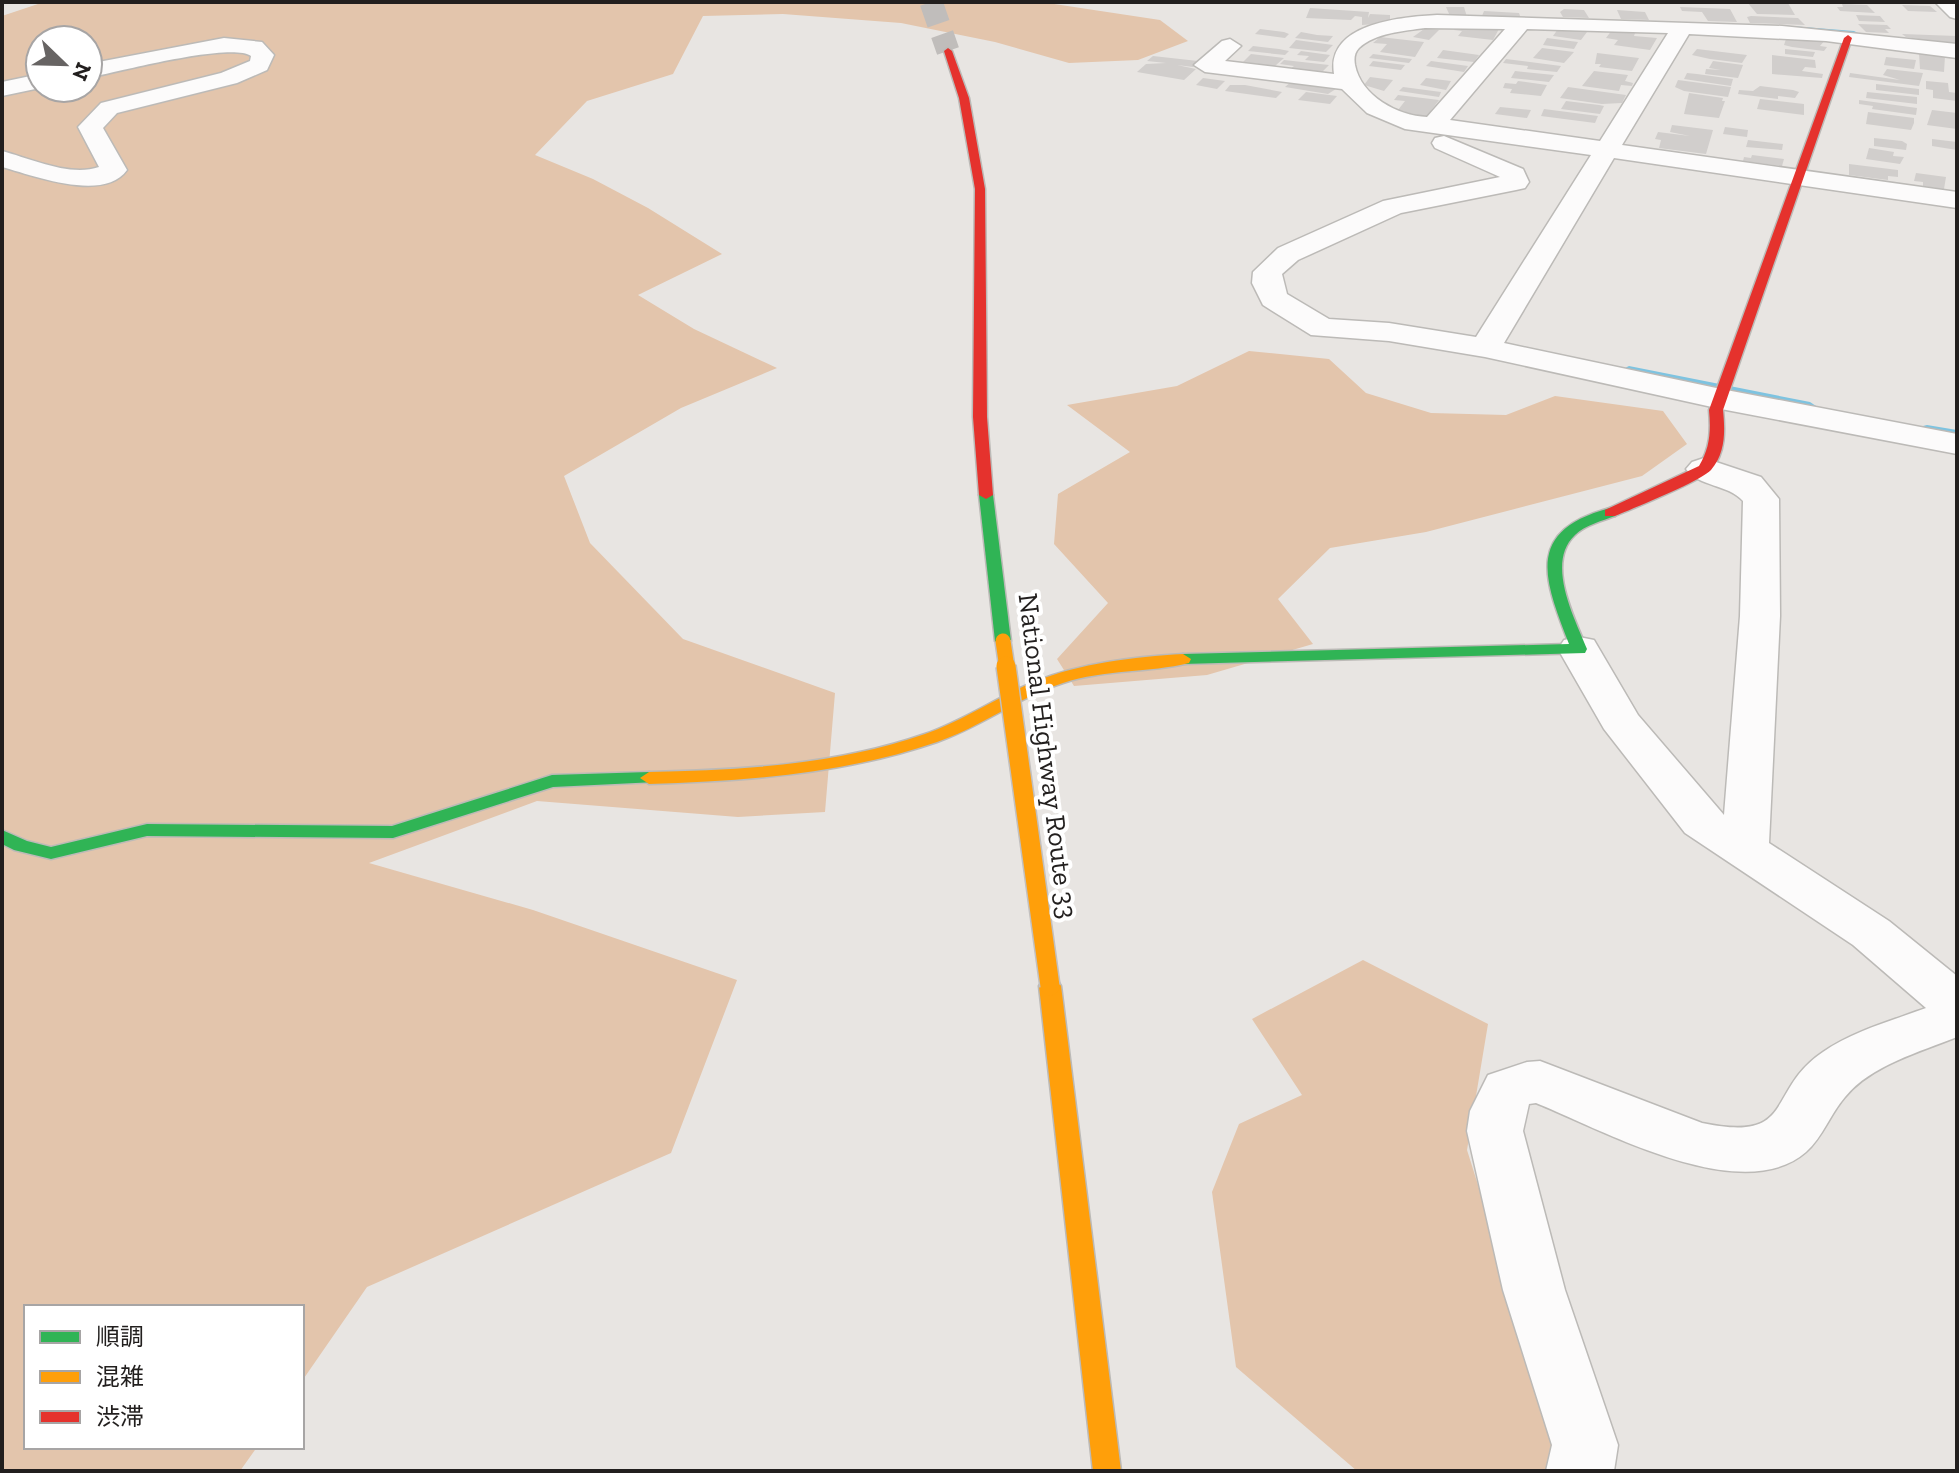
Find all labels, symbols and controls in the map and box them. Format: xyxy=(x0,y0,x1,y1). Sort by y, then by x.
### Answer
north arrow xyxy=(24,24,104,104)
text: N xyxy=(66,59,98,85)
street label: National Highway Route 33 xyxy=(1012,591,1084,921)
legend xyxy=(24,1305,304,1449)
text: 順調 xyxy=(96,1322,144,1351)
text: 混雑 xyxy=(96,1362,144,1391)
text: 渋滞 xyxy=(96,1402,144,1431)

